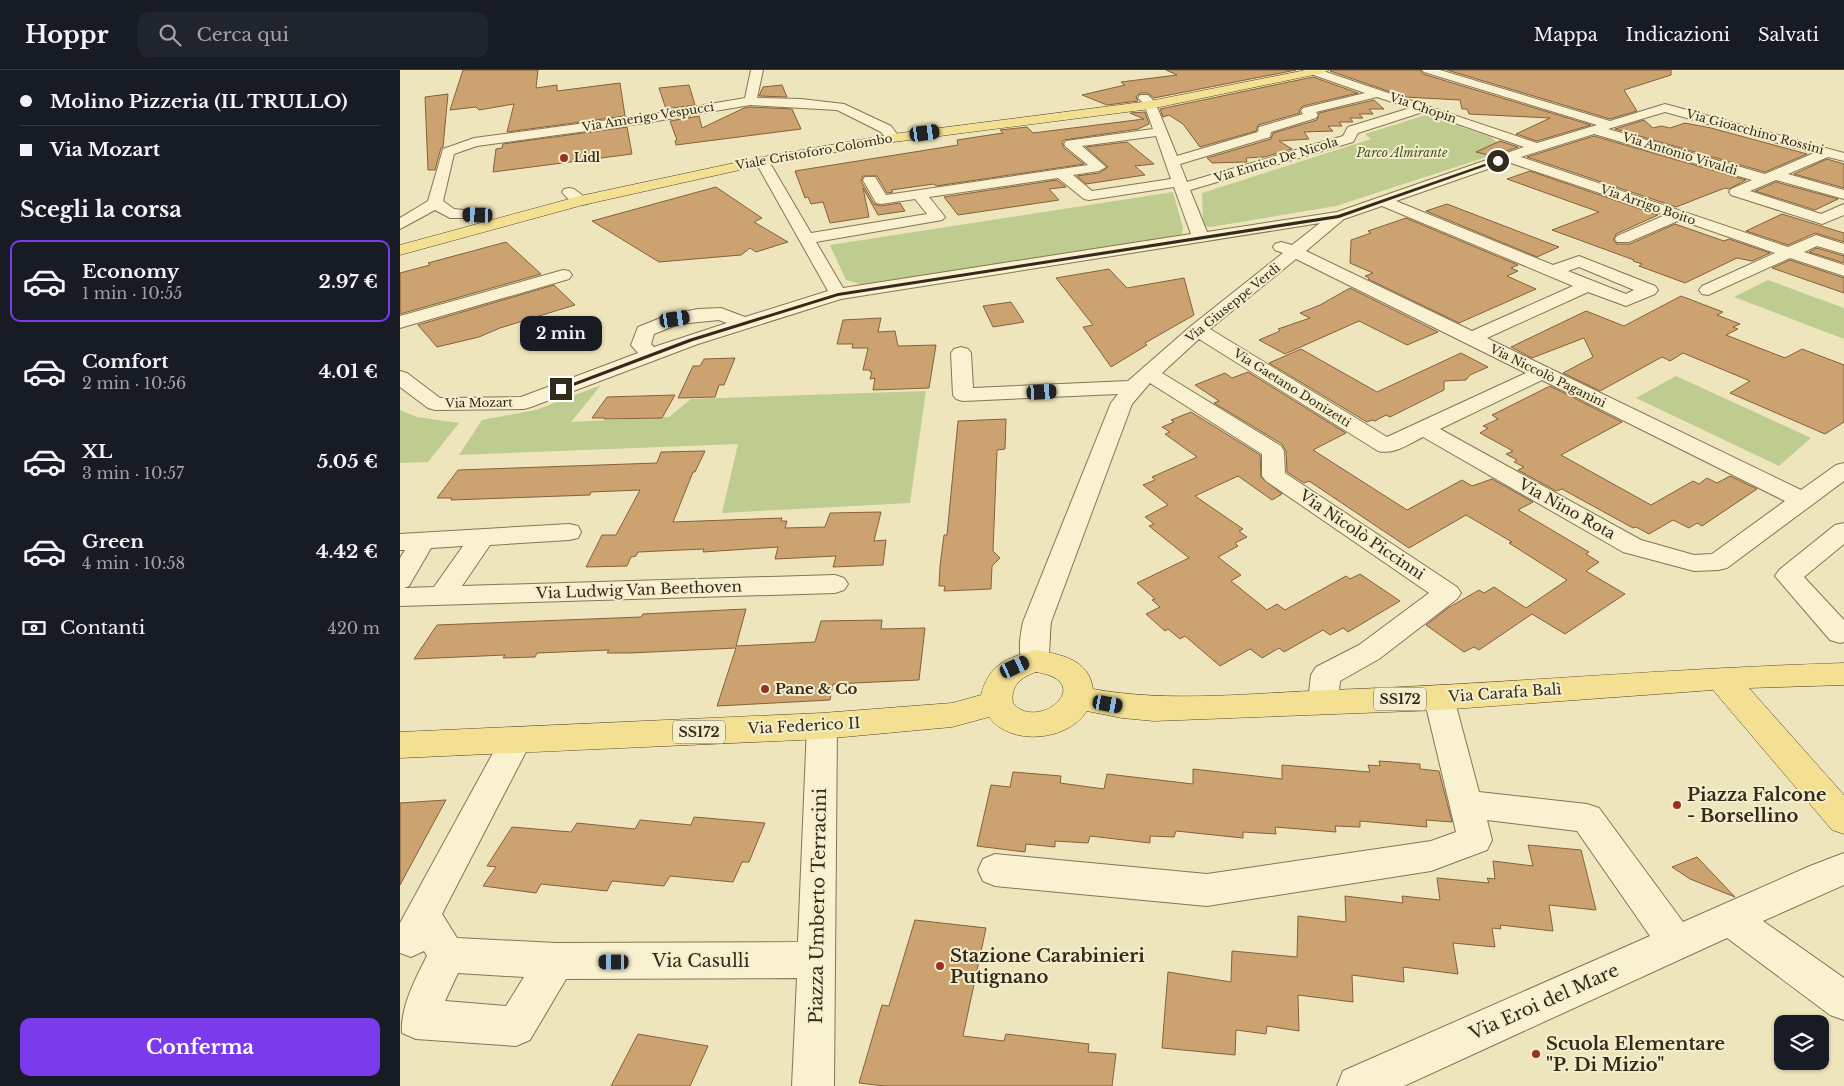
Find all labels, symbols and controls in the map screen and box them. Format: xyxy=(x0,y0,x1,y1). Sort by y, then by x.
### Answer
search box xyxy=(138,12,488,57)
text: Hoppr xyxy=(25,20,108,49)
icon: search xyxy=(156,21,184,49)
text: Cerca qui xyxy=(196,23,289,46)
text: Mappa xyxy=(1534,24,1598,46)
text: Indicazioni xyxy=(1626,24,1730,46)
text: Salvati xyxy=(1758,24,1819,46)
street label: Via Chopin xyxy=(1387,89,1459,126)
text: Molino Pizzeria (IL TRULLO) xyxy=(50,90,348,113)
street label: Via Amerigo Vespucci xyxy=(580,99,715,135)
street label: Via Gioacchino Rossini xyxy=(1684,106,1826,157)
car xyxy=(909,123,940,143)
street label: Via Antonio Vivaldi xyxy=(1620,129,1739,178)
street label: Viale Cristoforo Colombo xyxy=(733,130,894,173)
street label: Via Enrico De Nicola xyxy=(1211,133,1340,186)
text: Via Mozart xyxy=(50,138,160,161)
park label: Parco Almirante xyxy=(1356,145,1448,160)
place label: Lidl xyxy=(574,150,601,165)
route start xyxy=(1487,150,1509,172)
marker: Lidl xyxy=(558,152,570,164)
street label: Via Arrigo Boito xyxy=(1598,181,1698,228)
text: Scegli la corsa xyxy=(20,196,182,223)
car xyxy=(462,207,493,223)
icon: car xyxy=(22,259,67,304)
text: Economy xyxy=(82,260,179,283)
street label: Via Giuseppe Verdi xyxy=(1182,260,1283,346)
text: 2.97 € xyxy=(319,270,378,293)
text: 1 min · 10:55 xyxy=(82,283,182,303)
car xyxy=(659,309,690,329)
callout: 2 min xyxy=(520,316,602,352)
text: 2 min xyxy=(536,323,586,343)
street label: Via Niccolò Paganini xyxy=(1487,340,1609,410)
street label: Via Gaetano Donizetti xyxy=(1230,345,1354,430)
icon: car xyxy=(22,349,67,394)
text: Comfort xyxy=(82,350,169,373)
text: 4.01 € xyxy=(319,360,378,383)
text: 2 min · 10:56 xyxy=(82,373,186,393)
route end xyxy=(550,378,572,400)
car xyxy=(1026,384,1057,400)
street label: Via Mozart xyxy=(444,394,513,411)
icon: car xyxy=(22,439,67,484)
text: XL xyxy=(82,440,112,463)
text: 5.05 € xyxy=(317,450,378,473)
text: 3 min · 10:57 xyxy=(82,463,184,483)
street label: Via Nino Rota xyxy=(1515,474,1619,543)
street label: Via Nicolò Piccinni xyxy=(1295,485,1428,584)
icon: car xyxy=(22,529,67,574)
text: Green xyxy=(82,530,144,553)
text: 4.42 € xyxy=(316,540,378,563)
text: 4 min · 10:58 xyxy=(82,553,185,573)
street label: Via Ludwig Van Beethoven xyxy=(535,576,742,603)
icon: cash xyxy=(20,614,48,642)
text: Contanti xyxy=(60,616,145,639)
text: 420 m xyxy=(328,618,380,638)
car xyxy=(998,654,1031,680)
place label: Pane & Co xyxy=(775,679,858,698)
street label: Via Carafa Balì xyxy=(1447,679,1562,706)
marker: Pane & Co xyxy=(759,683,771,695)
road number: SS172 xyxy=(1374,688,1426,710)
car xyxy=(1091,694,1124,714)
street label: Via Federico II xyxy=(746,713,861,738)
road number: SS172 xyxy=(673,720,725,744)
place label: Piazza Falcone - Borsellino xyxy=(1687,784,1827,827)
street label: Piazza Umberto Terracini xyxy=(805,788,831,1024)
marker: Piazza Falcone - Borsellino xyxy=(1671,799,1683,811)
place label: Stazione Carabinieri Putignano xyxy=(950,945,1145,988)
street label: Via Casulli xyxy=(651,950,750,972)
car xyxy=(599,955,629,970)
street label: Via Eroi del Mare xyxy=(1465,959,1622,1045)
marker: Stazione Carabinieri Putignano xyxy=(934,960,946,972)
map controls xyxy=(1774,1015,1829,1070)
button: layers xyxy=(1774,1015,1829,1070)
button: Conferma xyxy=(20,1018,380,1076)
place label: Scuola Elementare "P. Di Mizio" xyxy=(1546,1033,1725,1076)
marker: Scuola Elementare "P. Di Mizio" xyxy=(1530,1048,1542,1060)

